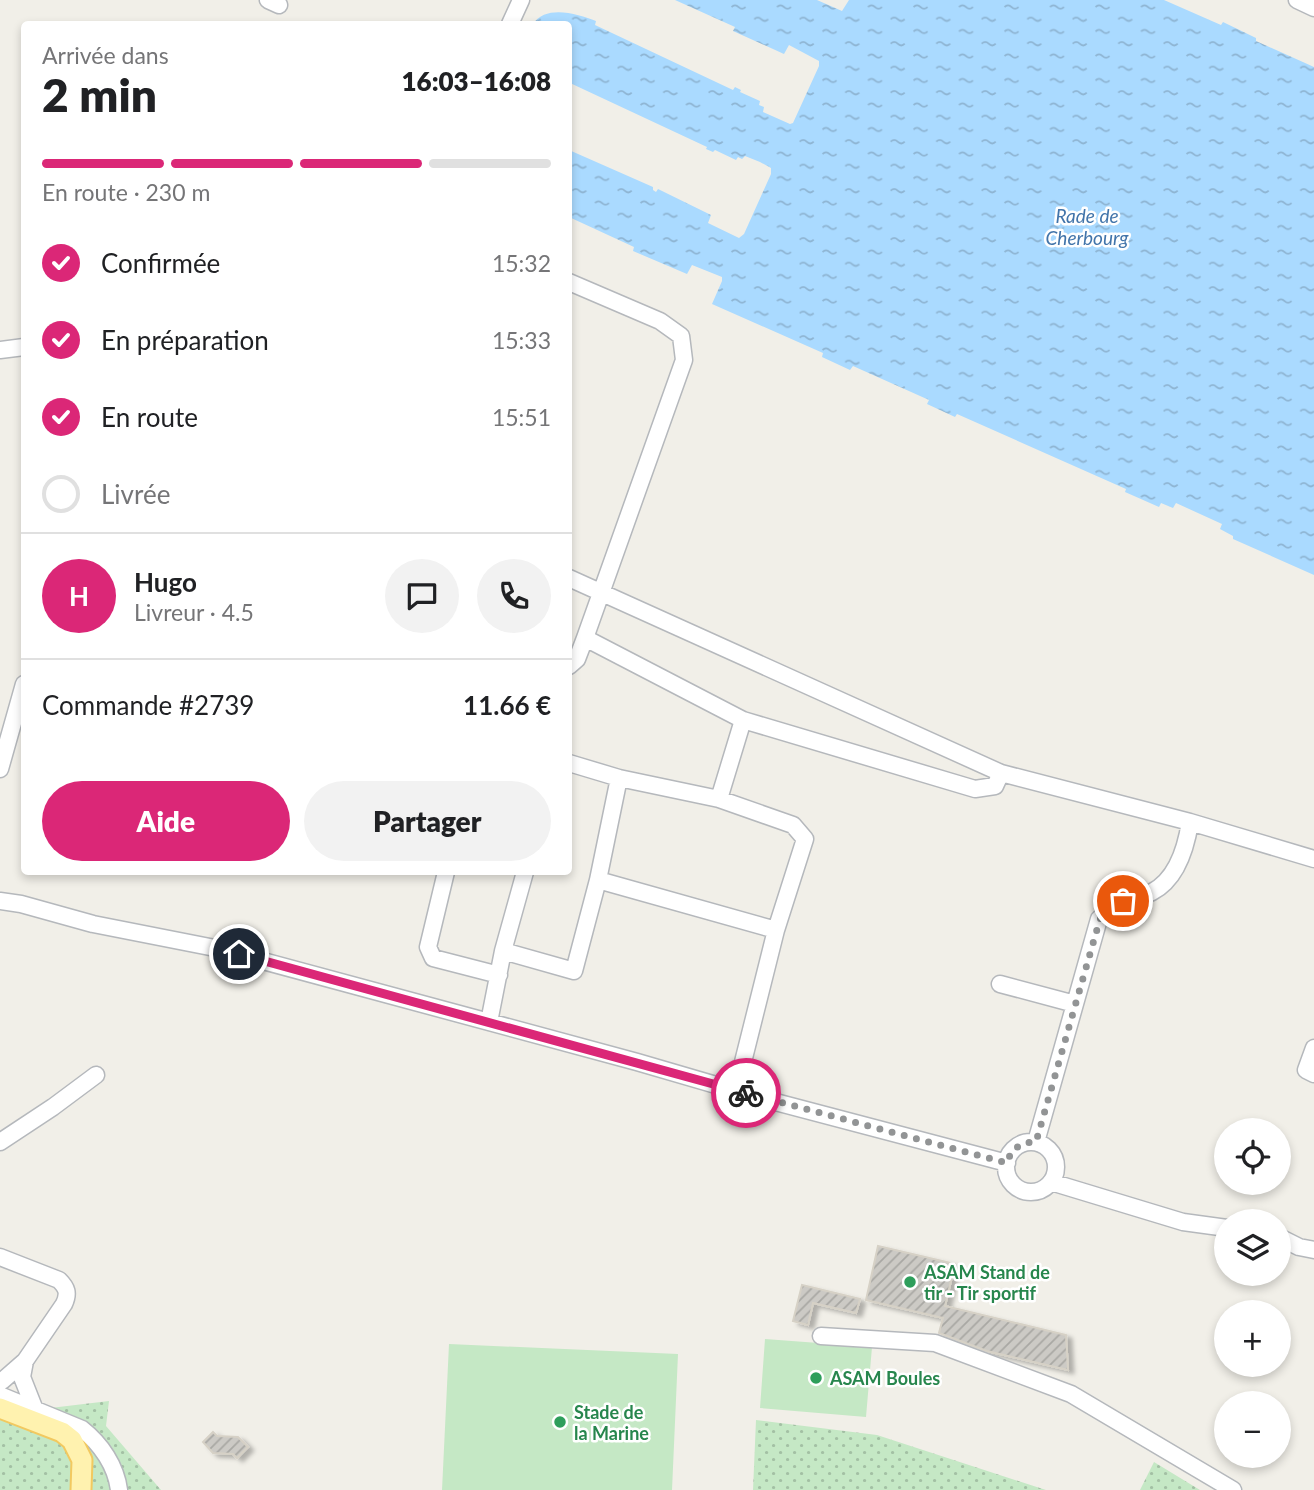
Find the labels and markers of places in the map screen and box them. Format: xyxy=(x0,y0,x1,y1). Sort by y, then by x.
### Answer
pin xyxy=(1093,871,1153,931)
pin xyxy=(209,924,269,984)
place label: ASAM Stand de tir - Tir sportif xyxy=(923,1261,1050,1304)
marker: ASAM Stand de tir - Tir sportif xyxy=(902,1274,918,1290)
place label: ASAM Boules xyxy=(829,1367,940,1389)
marker: ASAM Boules xyxy=(808,1370,824,1386)
place label: Stade de la Marine xyxy=(574,1401,649,1444)
marker: Stade de la Marine xyxy=(552,1414,568,1430)

